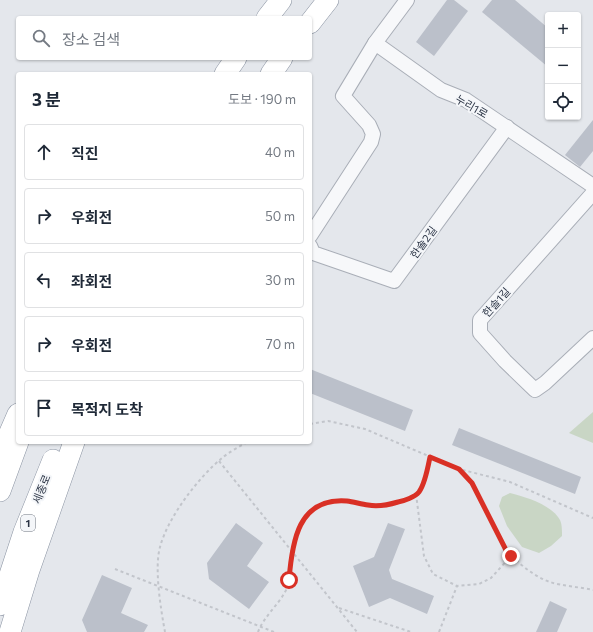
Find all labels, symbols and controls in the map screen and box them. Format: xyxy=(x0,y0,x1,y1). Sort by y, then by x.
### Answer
map controls xyxy=(545,12,581,120)
button: + xyxy=(545,12,581,48)
search box xyxy=(16,16,312,60)
icon: search xyxy=(30,27,52,49)
text: 장소 검색 xyxy=(62,30,120,48)
button: − xyxy=(545,48,581,84)
button: locate xyxy=(545,84,581,120)
text: 3 분 xyxy=(32,89,61,110)
text: 도보 · 190 m xyxy=(228,91,296,107)
street label: 누리1로 xyxy=(454,92,490,120)
icon: ahead xyxy=(33,141,55,163)
text: 직진 xyxy=(71,144,99,162)
text: 40 m xyxy=(265,144,295,160)
icon: right xyxy=(33,205,55,227)
text: 우회전 xyxy=(71,208,112,226)
text: 50 m xyxy=(265,208,295,224)
street label: 한솔2길 xyxy=(407,223,439,261)
icon: left xyxy=(33,269,55,291)
text: 좌회전 xyxy=(71,272,112,290)
text: 30 m xyxy=(265,272,295,288)
street label: 한솔1길 xyxy=(479,285,513,319)
icon: right xyxy=(33,333,55,355)
text: 우회전 xyxy=(71,336,112,354)
text: 70 m xyxy=(266,336,295,352)
icon: arrive xyxy=(33,397,55,419)
text: 목적지 도착 xyxy=(71,400,143,418)
street label: 세종로 xyxy=(29,472,53,506)
road number: 1 xyxy=(21,515,35,531)
route end xyxy=(502,547,520,565)
route start xyxy=(280,571,298,589)

